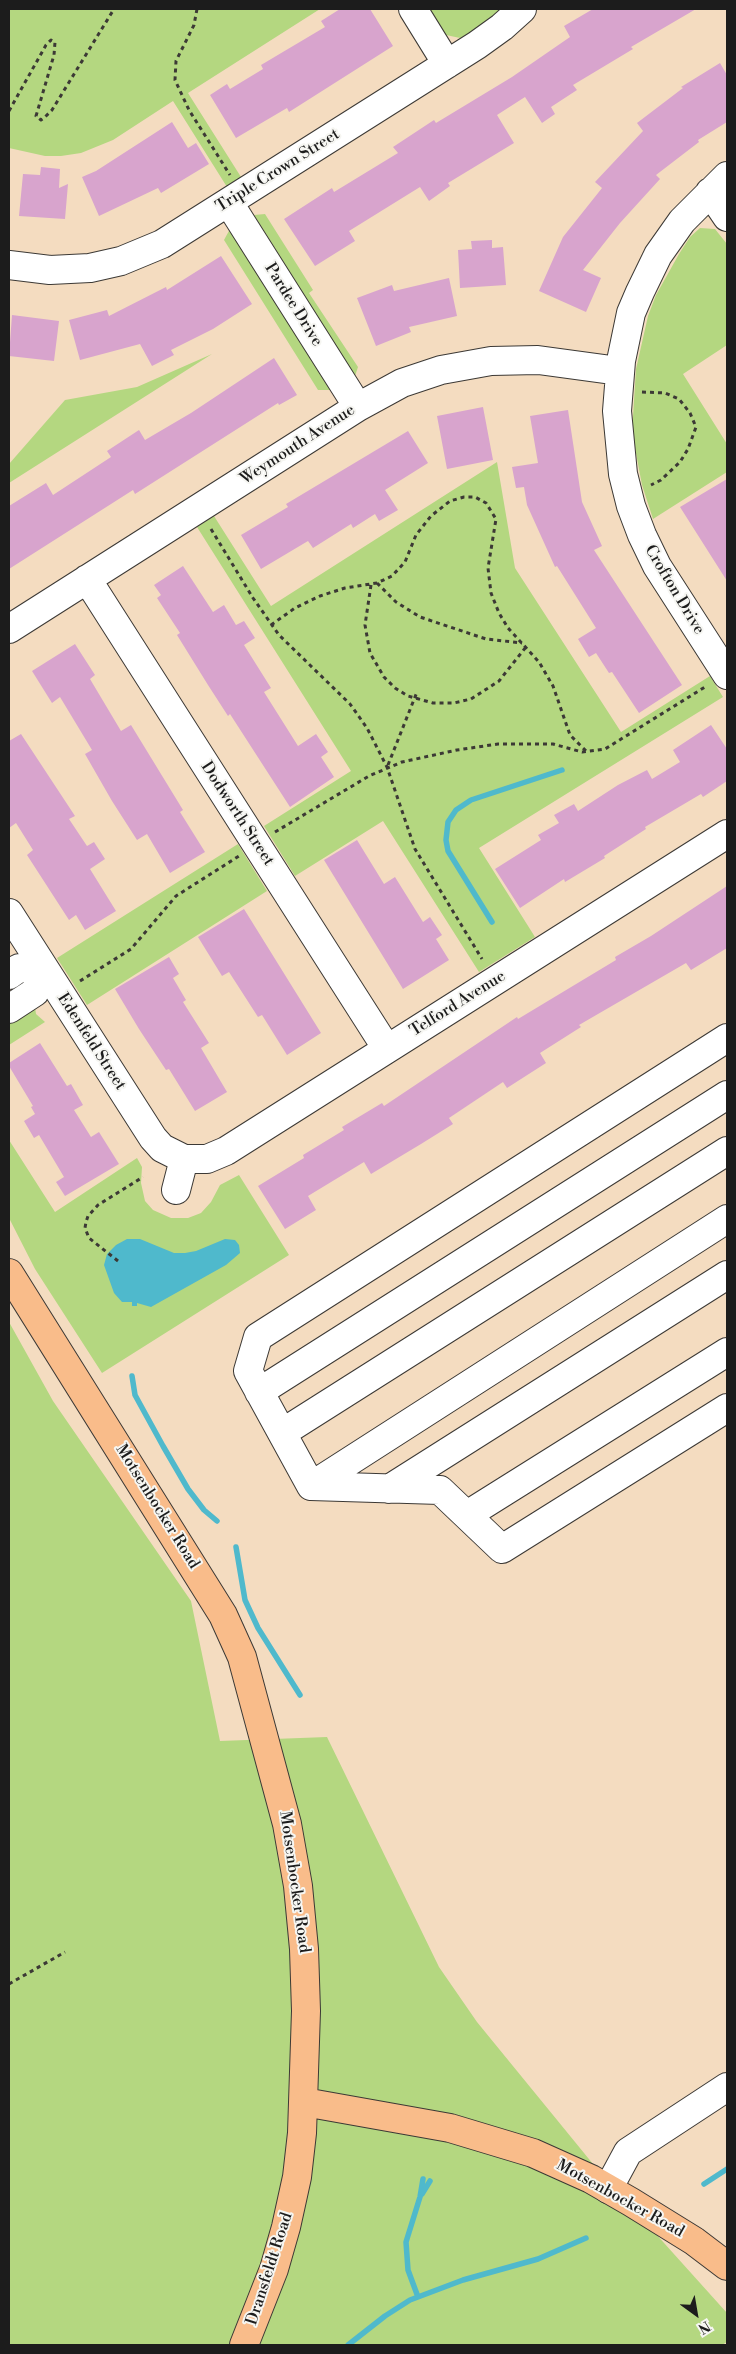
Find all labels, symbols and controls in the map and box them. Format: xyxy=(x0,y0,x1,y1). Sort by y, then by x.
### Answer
street label: Triple Crown Street xyxy=(213,125,343,217)
street label: Pardee Drive xyxy=(260,260,326,350)
street label: Weymouth Avenue xyxy=(237,401,359,489)
street label: Crofton Drive xyxy=(640,542,708,638)
street label: Dodworth Street xyxy=(196,758,278,870)
street label: Telford Avenue xyxy=(407,967,509,1041)
street label: Edenfeld Street xyxy=(52,990,130,1094)
street label: Motsenbocker Road xyxy=(111,1441,203,1573)
street label: Motsenbocker Road xyxy=(275,1810,313,1954)
street label: Motsenbocker Road xyxy=(553,2156,687,2242)
street label: Dransfeldt Road xyxy=(243,2210,297,2328)
north arrow xyxy=(671,2289,721,2339)
text: N xyxy=(694,2316,713,2337)

